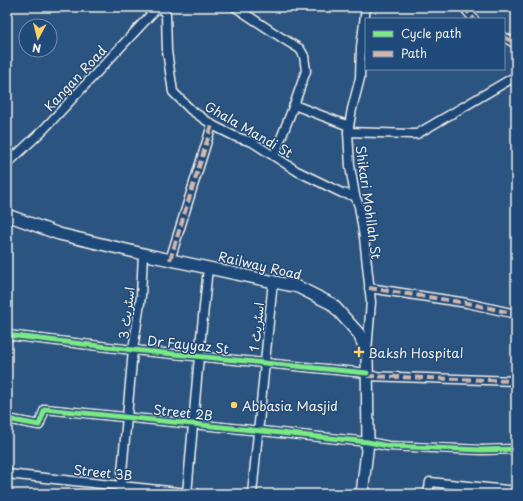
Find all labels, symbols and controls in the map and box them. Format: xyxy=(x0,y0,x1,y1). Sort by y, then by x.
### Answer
north arrow xyxy=(18,18,58,58)
legend xyxy=(365,18,505,70)
text: Cycle path xyxy=(401,24,462,42)
text: N xyxy=(31,39,42,57)
street label: Kangan Road xyxy=(40,41,111,115)
text: Path xyxy=(401,44,427,62)
street label: Ghala Mandi St xyxy=(202,96,296,162)
street label: Shikari Mohllah St xyxy=(352,144,386,260)
street label: Railway Road xyxy=(216,246,304,284)
street label: اسٹریٹ 3 xyxy=(113,286,139,340)
street label: اسٹریٹ 1 xyxy=(244,301,268,353)
street label: Dr Fayyaz St xyxy=(146,330,230,358)
place label: Baksh Hospital xyxy=(368,343,463,362)
marker: Baksh Hospital xyxy=(353,346,365,358)
place label: Abbasia Masjid xyxy=(242,396,338,415)
street label: Street 2B xyxy=(152,399,214,425)
marker: Abbasia Masjid xyxy=(229,400,239,410)
street label: Street 3B xyxy=(73,459,133,485)

